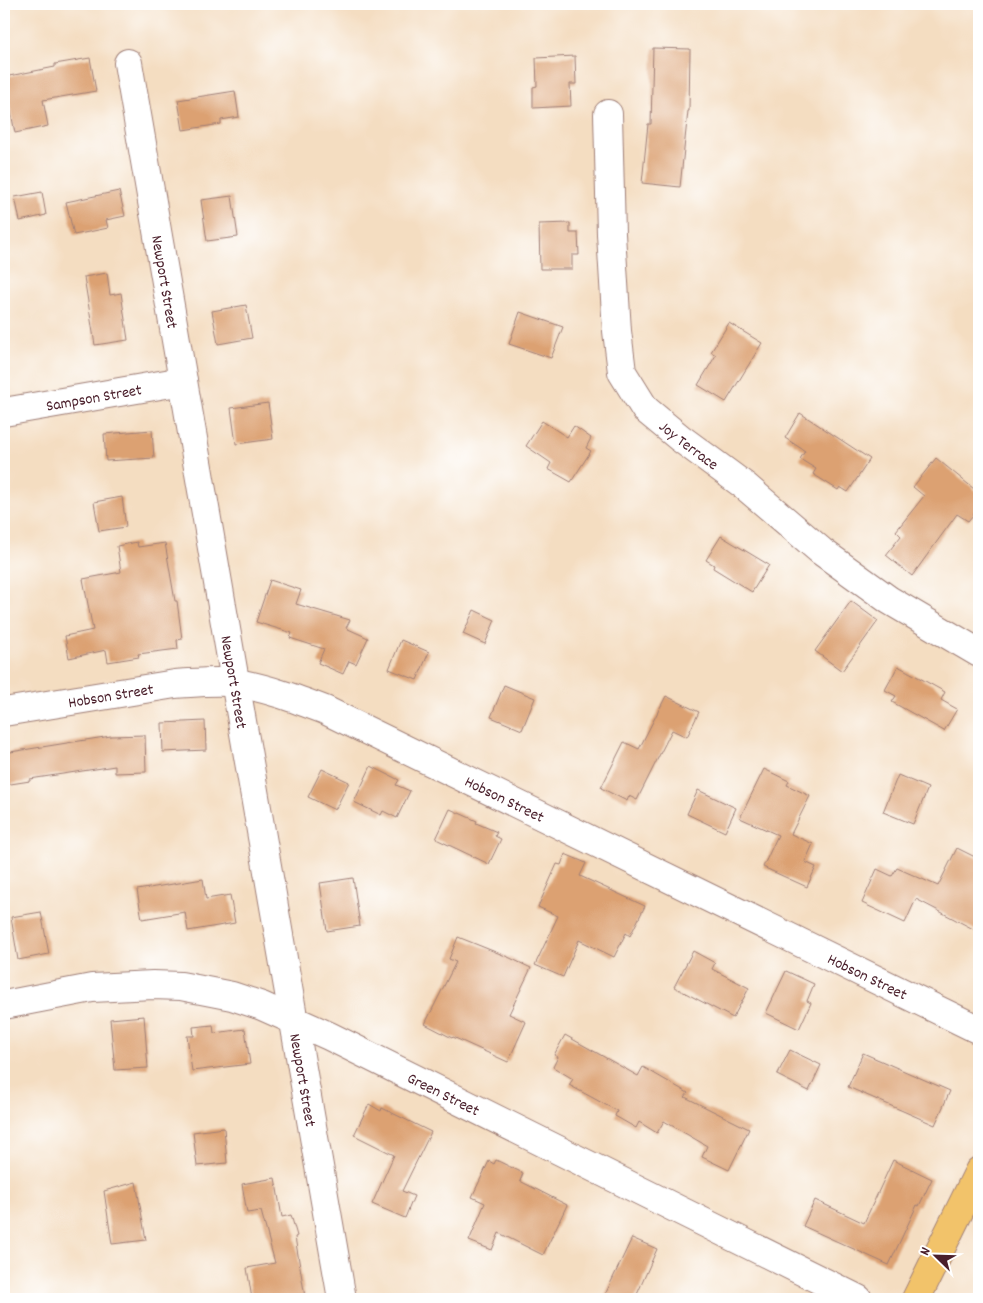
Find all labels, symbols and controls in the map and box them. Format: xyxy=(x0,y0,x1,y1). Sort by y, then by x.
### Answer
street label: Newport Street xyxy=(144,234,183,331)
street label: Sampson Street xyxy=(44,379,144,419)
street label: Joy Terrace xyxy=(653,416,722,477)
street label: Newport Street xyxy=(213,634,252,731)
street label: Hobson Street xyxy=(67,679,155,715)
street label: Hobson Street xyxy=(460,771,548,830)
street label: Hobson Street xyxy=(823,949,911,1007)
street label: Newport Street xyxy=(282,1032,321,1129)
street label: Green Street xyxy=(403,1068,483,1123)
north arrow xyxy=(910,1230,960,1280)
text: N xyxy=(915,1245,936,1259)

